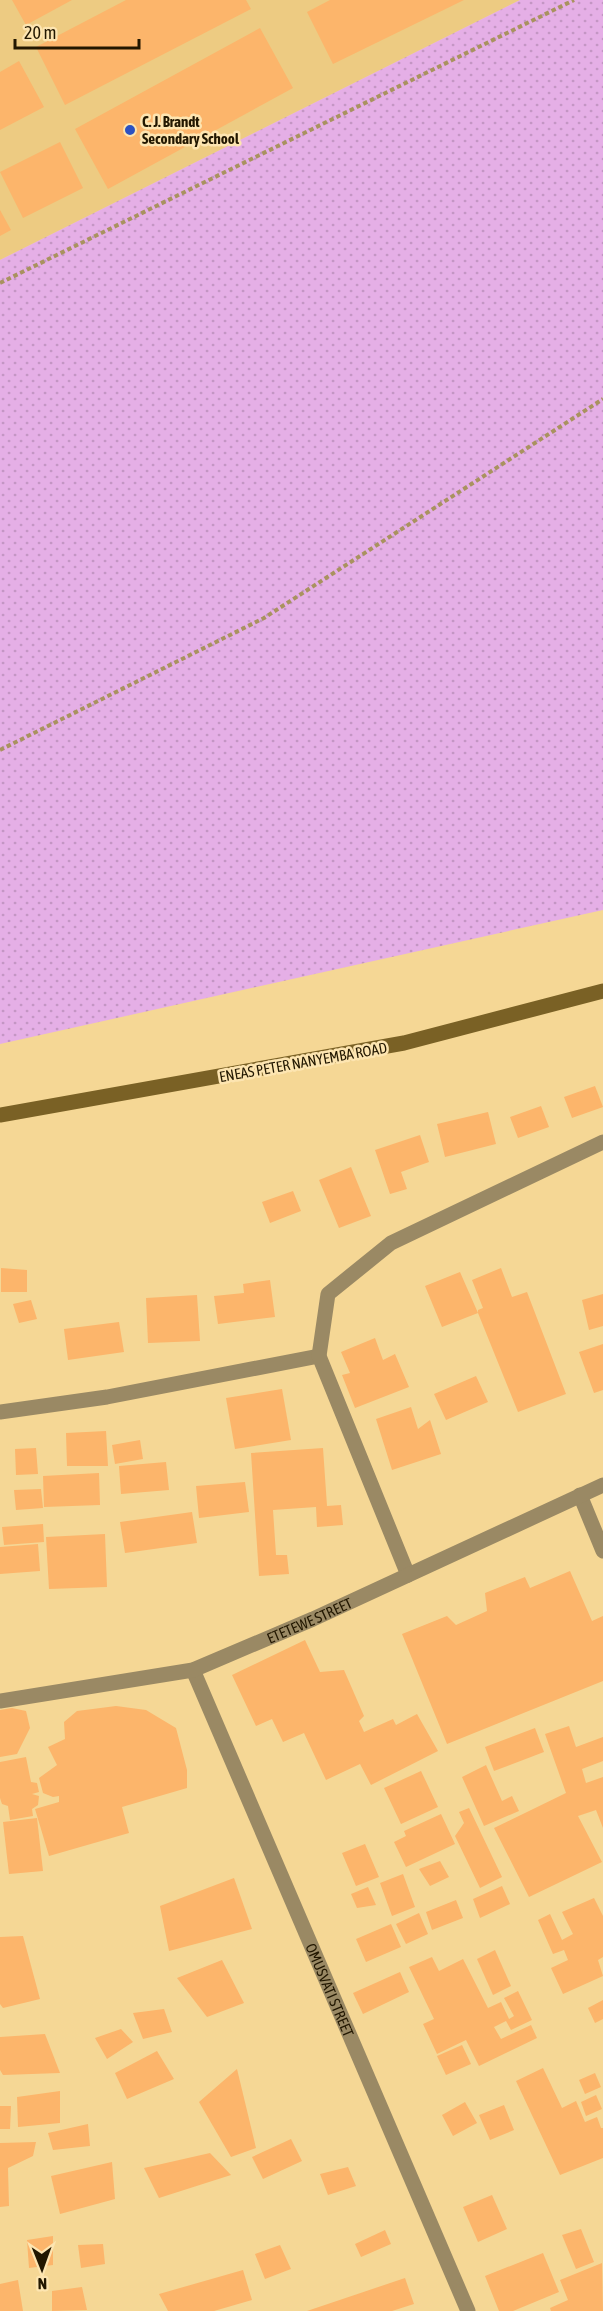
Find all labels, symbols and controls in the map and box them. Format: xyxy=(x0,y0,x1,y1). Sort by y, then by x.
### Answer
scale bar xyxy=(15,12,140,50)
text: 20 m xyxy=(24,22,56,43)
place label: C. J. Brandt Secondary School xyxy=(142,113,240,147)
marker: C. J. Brandt Secondary School xyxy=(123,123,137,137)
street label: ENEAS PETER NANYEMBA ROAD xyxy=(218,1039,388,1085)
street label: ETETEWE STREET xyxy=(264,1594,355,1646)
street label: OMUSVATI STREET xyxy=(303,1940,358,2040)
north arrow xyxy=(12,2239,72,2299)
text: N xyxy=(37,2275,47,2293)

